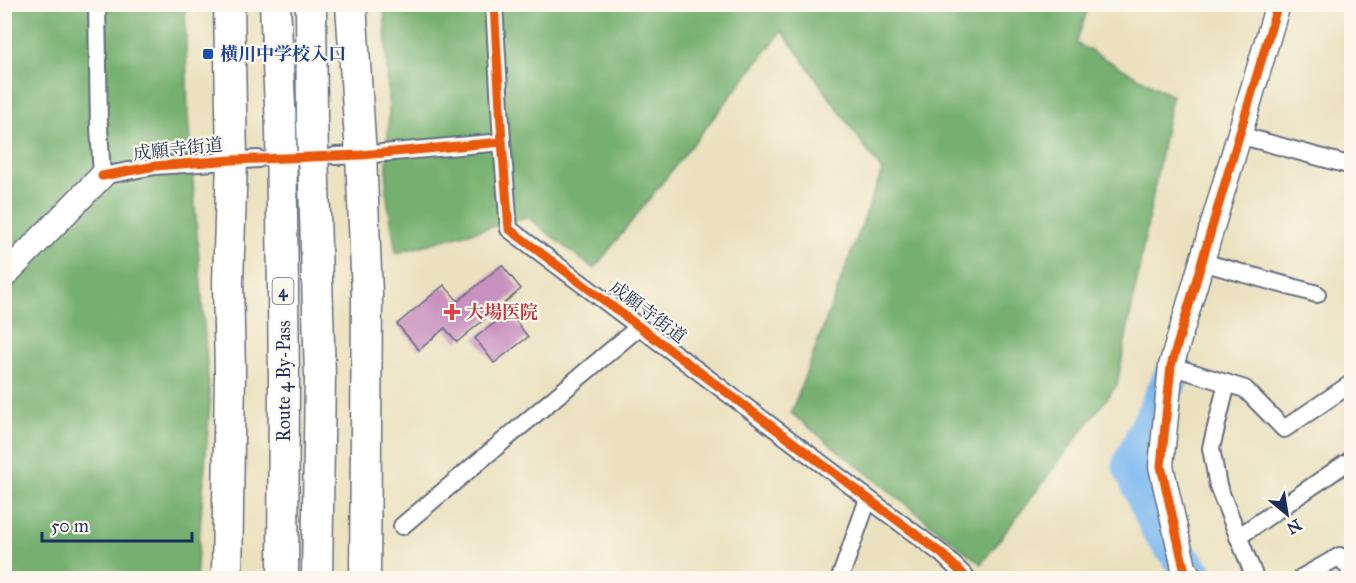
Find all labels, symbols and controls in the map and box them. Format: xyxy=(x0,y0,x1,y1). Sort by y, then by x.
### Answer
place label: 横川中学校入口 xyxy=(220,43,346,65)
marker: 横川中学校入口 xyxy=(201,47,215,61)
street label: 成願寺街道 xyxy=(132,133,224,165)
street label: 成願寺街道 xyxy=(605,276,691,348)
road number: 4 xyxy=(272,278,294,304)
place label: 大場医院 xyxy=(466,301,538,323)
marker: 大場医院 xyxy=(443,303,461,321)
street label: Route 4 By-Pass xyxy=(273,320,295,442)
north arrow xyxy=(1257,484,1317,544)
scale bar xyxy=(42,505,192,543)
text: 50 m xyxy=(51,515,89,537)
text: N xyxy=(1283,515,1305,538)

